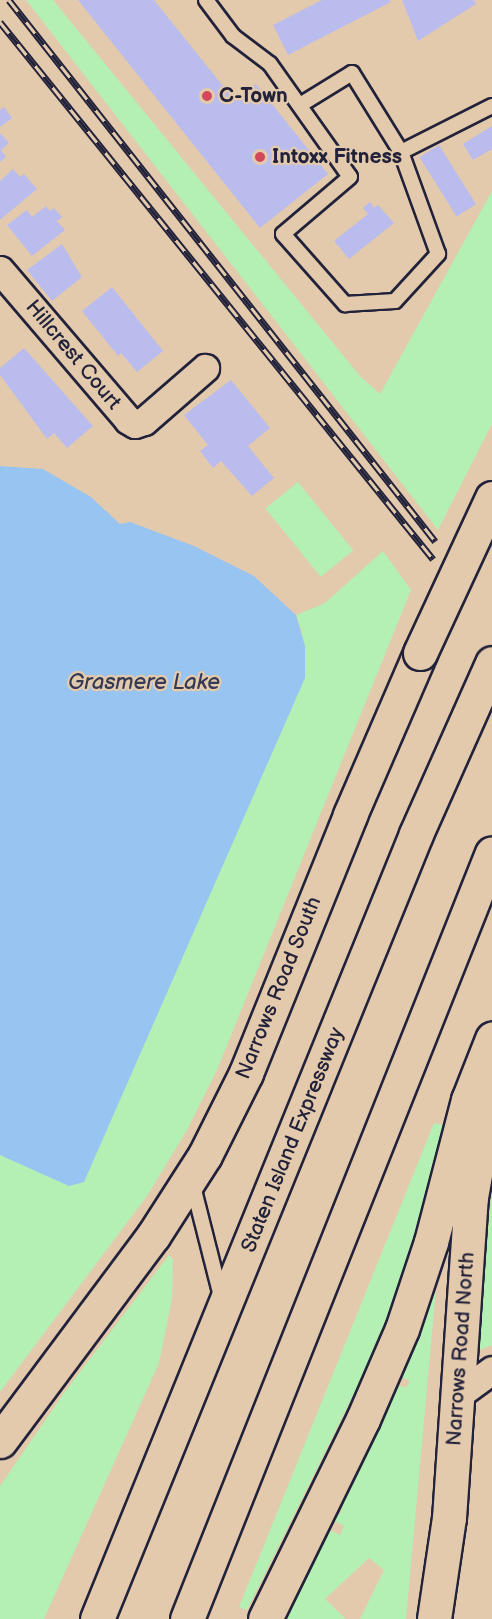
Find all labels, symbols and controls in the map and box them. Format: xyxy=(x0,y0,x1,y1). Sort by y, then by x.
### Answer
place label: C-Town xyxy=(219,83,288,109)
marker: C-Town xyxy=(200,89,214,103)
place label: Intoxx Fitness xyxy=(272,144,402,170)
marker: Intoxx Fitness xyxy=(253,150,267,164)
street label: Hillcrest Court xyxy=(20,295,126,415)
water label: Grasmere Lake xyxy=(68,670,220,696)
street label: Narrows Road South xyxy=(231,893,327,1083)
street label: Staten Island Expressway xyxy=(236,1024,350,1256)
street label: Narrows Road North xyxy=(442,1251,480,1447)

